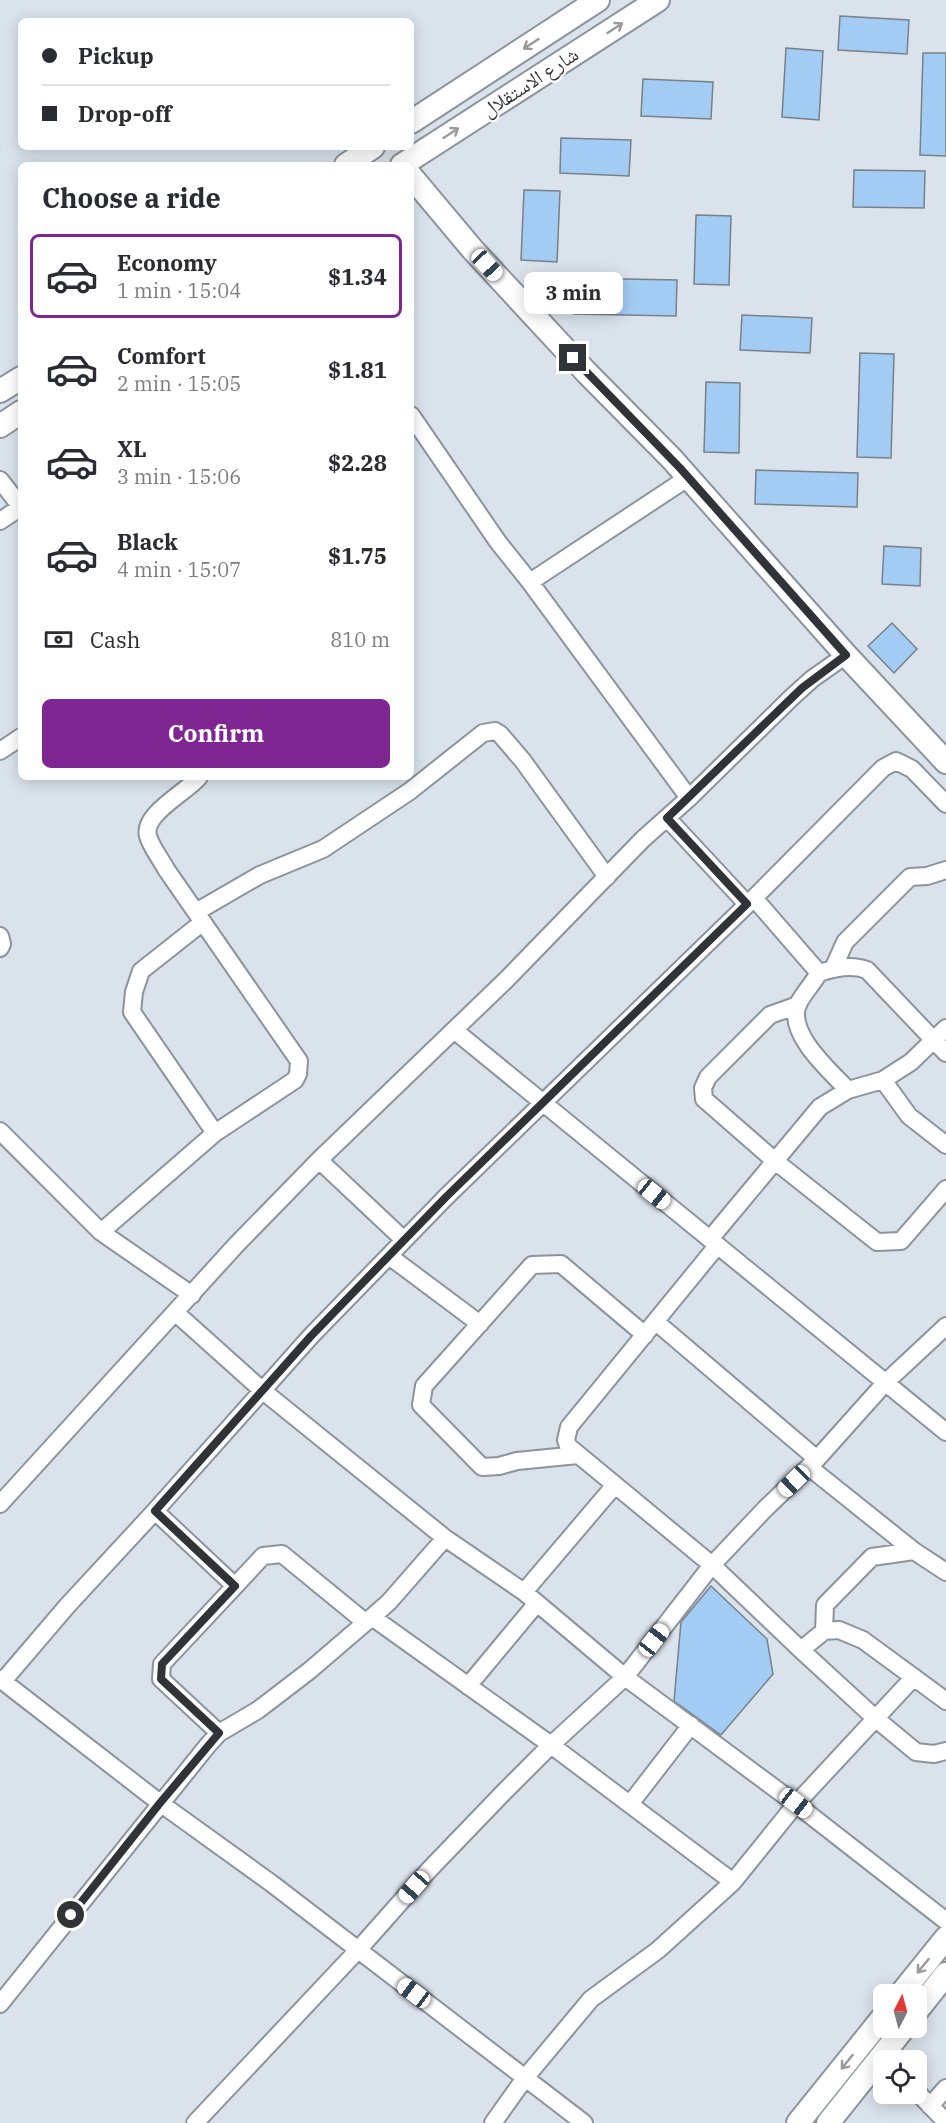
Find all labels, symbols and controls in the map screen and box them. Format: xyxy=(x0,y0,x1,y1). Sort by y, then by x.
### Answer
one-way arrow xyxy=(606,22,623,34)
one-way arrow xyxy=(523,38,540,50)
street label: شارع الاستقلال xyxy=(476,40,583,123)
text: Pickup xyxy=(78,41,154,70)
text: Drop-off xyxy=(78,99,172,128)
one-way arrow xyxy=(442,127,459,139)
text: Choose a ride xyxy=(42,180,221,215)
car xyxy=(468,246,506,284)
text: Economy xyxy=(117,248,217,277)
icon: car xyxy=(45,249,99,303)
text: $1.34 xyxy=(328,262,387,291)
callout: 3 min xyxy=(524,271,622,313)
text: 1 min · 15:04 xyxy=(117,277,241,304)
text: 3 min xyxy=(546,279,602,306)
text: Comfort xyxy=(117,341,206,370)
icon: car xyxy=(45,342,99,396)
route end xyxy=(559,344,586,371)
text: $1.81 xyxy=(328,355,387,384)
text: 2 min · 15:05 xyxy=(117,370,241,397)
text: XL xyxy=(117,434,147,463)
icon: car xyxy=(45,435,99,489)
text: $2.28 xyxy=(328,448,387,477)
text: 3 min · 15:06 xyxy=(117,463,241,490)
text: Black xyxy=(117,527,178,556)
icon: car xyxy=(45,528,99,582)
text: $1.75 xyxy=(328,541,387,570)
text: 4 min · 15:07 xyxy=(117,556,241,583)
icon: cash xyxy=(42,623,75,656)
text: Cash xyxy=(90,625,141,654)
text: 810 m xyxy=(330,626,390,653)
button: Confirm xyxy=(42,699,390,768)
car xyxy=(634,1176,674,1212)
car xyxy=(775,1462,813,1500)
car xyxy=(636,1620,672,1660)
car xyxy=(776,1785,816,1821)
car xyxy=(395,1868,433,1906)
route start xyxy=(57,1901,84,1928)
one-way arrow xyxy=(917,1958,930,1974)
car xyxy=(394,1975,434,2011)
north arrow xyxy=(873,1984,927,2038)
map controls xyxy=(873,1984,927,2104)
button: locate xyxy=(873,2050,927,2104)
one-way arrow xyxy=(841,2053,854,2069)

